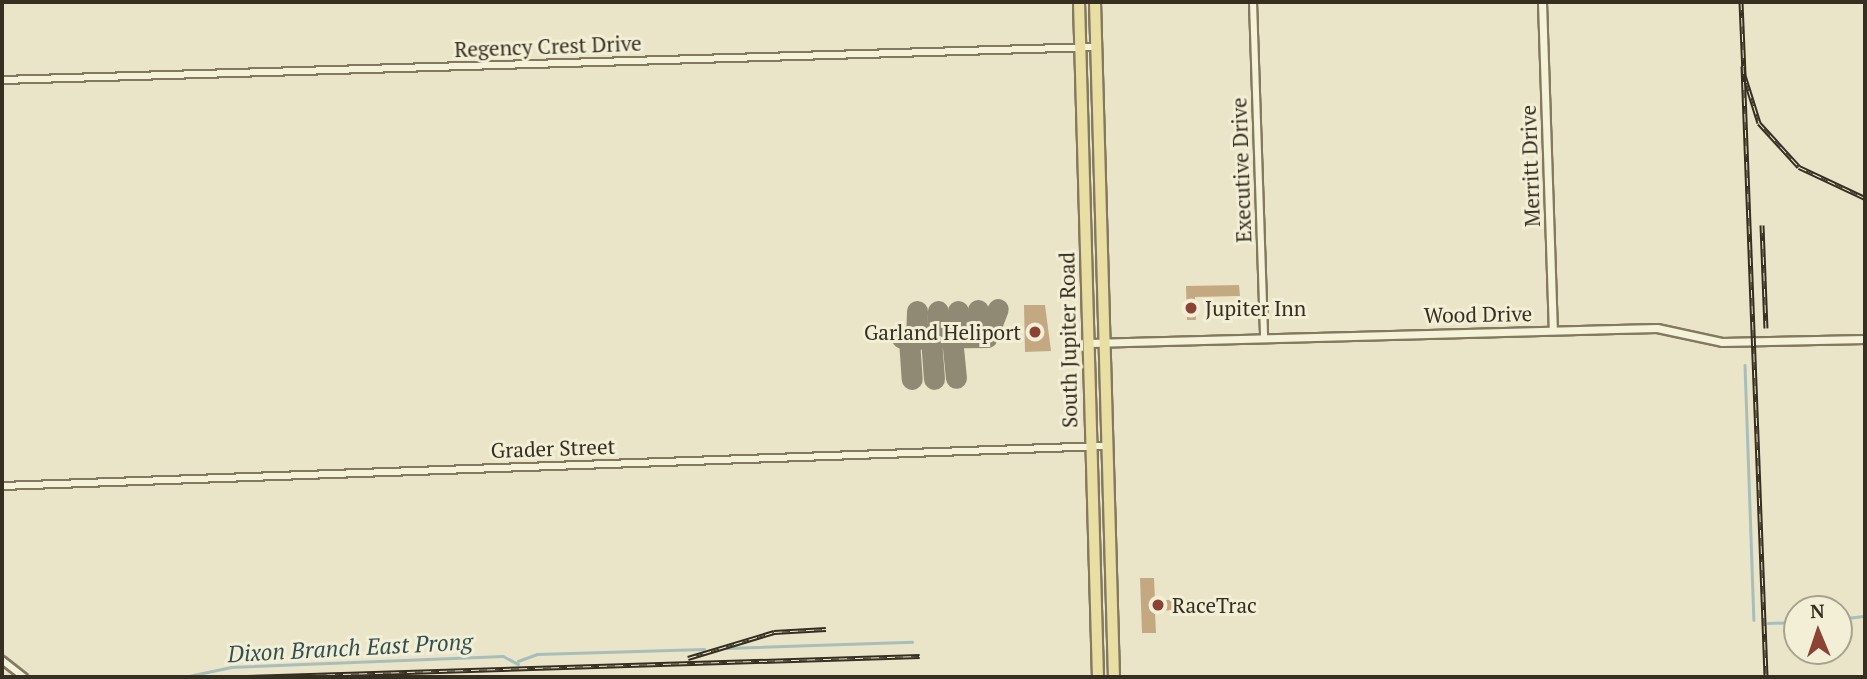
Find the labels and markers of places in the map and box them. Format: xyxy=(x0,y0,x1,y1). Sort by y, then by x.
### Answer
place label: Jupiter Inn xyxy=(1205,295,1306,321)
marker: Jupiter Inn xyxy=(1183,300,1199,316)
place label: Garland Heliport xyxy=(864,319,1021,345)
marker: Garland Heliport xyxy=(1027,324,1043,340)
place label: RaceTrac xyxy=(1172,592,1257,618)
marker: RaceTrac xyxy=(1150,597,1166,613)

